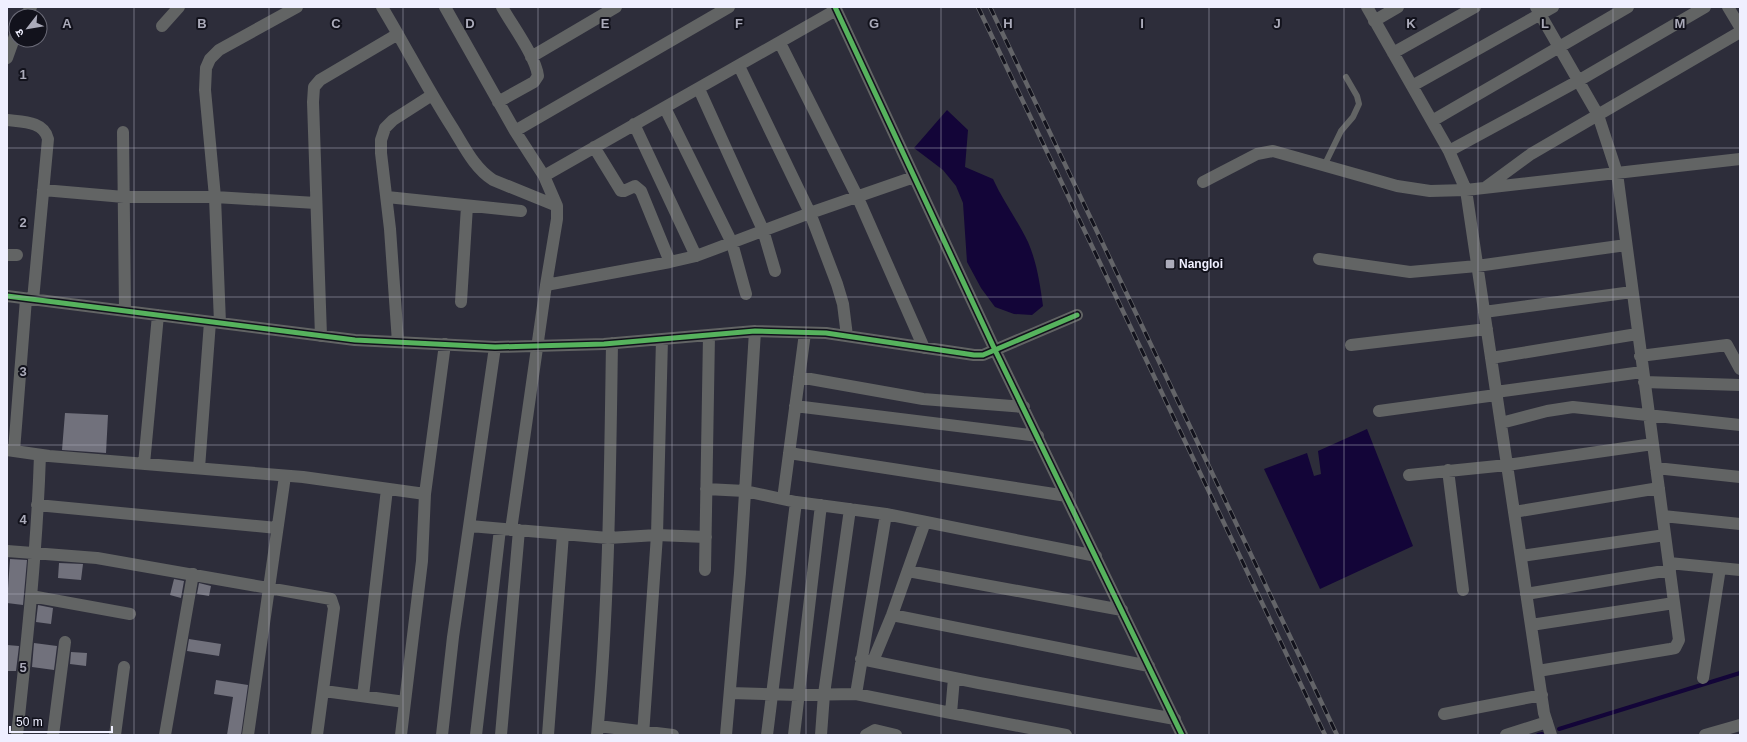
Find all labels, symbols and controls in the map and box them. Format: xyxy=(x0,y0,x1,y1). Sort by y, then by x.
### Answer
north arrow xyxy=(8,8,48,48)
text: A xyxy=(62,16,72,31)
text: B xyxy=(197,16,207,31)
text: C xyxy=(331,16,341,31)
text: D xyxy=(465,16,475,31)
text: E xyxy=(601,16,610,31)
text: F xyxy=(735,16,743,31)
text: G xyxy=(869,16,879,31)
text: H xyxy=(1003,16,1013,31)
text: I xyxy=(1140,16,1144,31)
text: J xyxy=(1273,16,1281,31)
text: K xyxy=(1406,16,1416,31)
text: L xyxy=(1541,16,1549,31)
text: M xyxy=(1675,16,1685,31)
text: उ xyxy=(12,27,26,39)
text: 1 xyxy=(19,67,27,82)
text: 2 xyxy=(19,215,27,230)
place label: Nangloi xyxy=(1179,257,1223,271)
marker: Nangloi xyxy=(1164,258,1176,270)
text: 3 xyxy=(19,364,27,379)
text: 4 xyxy=(19,512,27,527)
text: 5 xyxy=(19,660,27,675)
scale bar xyxy=(10,708,112,734)
text: 50 m xyxy=(16,715,43,729)

